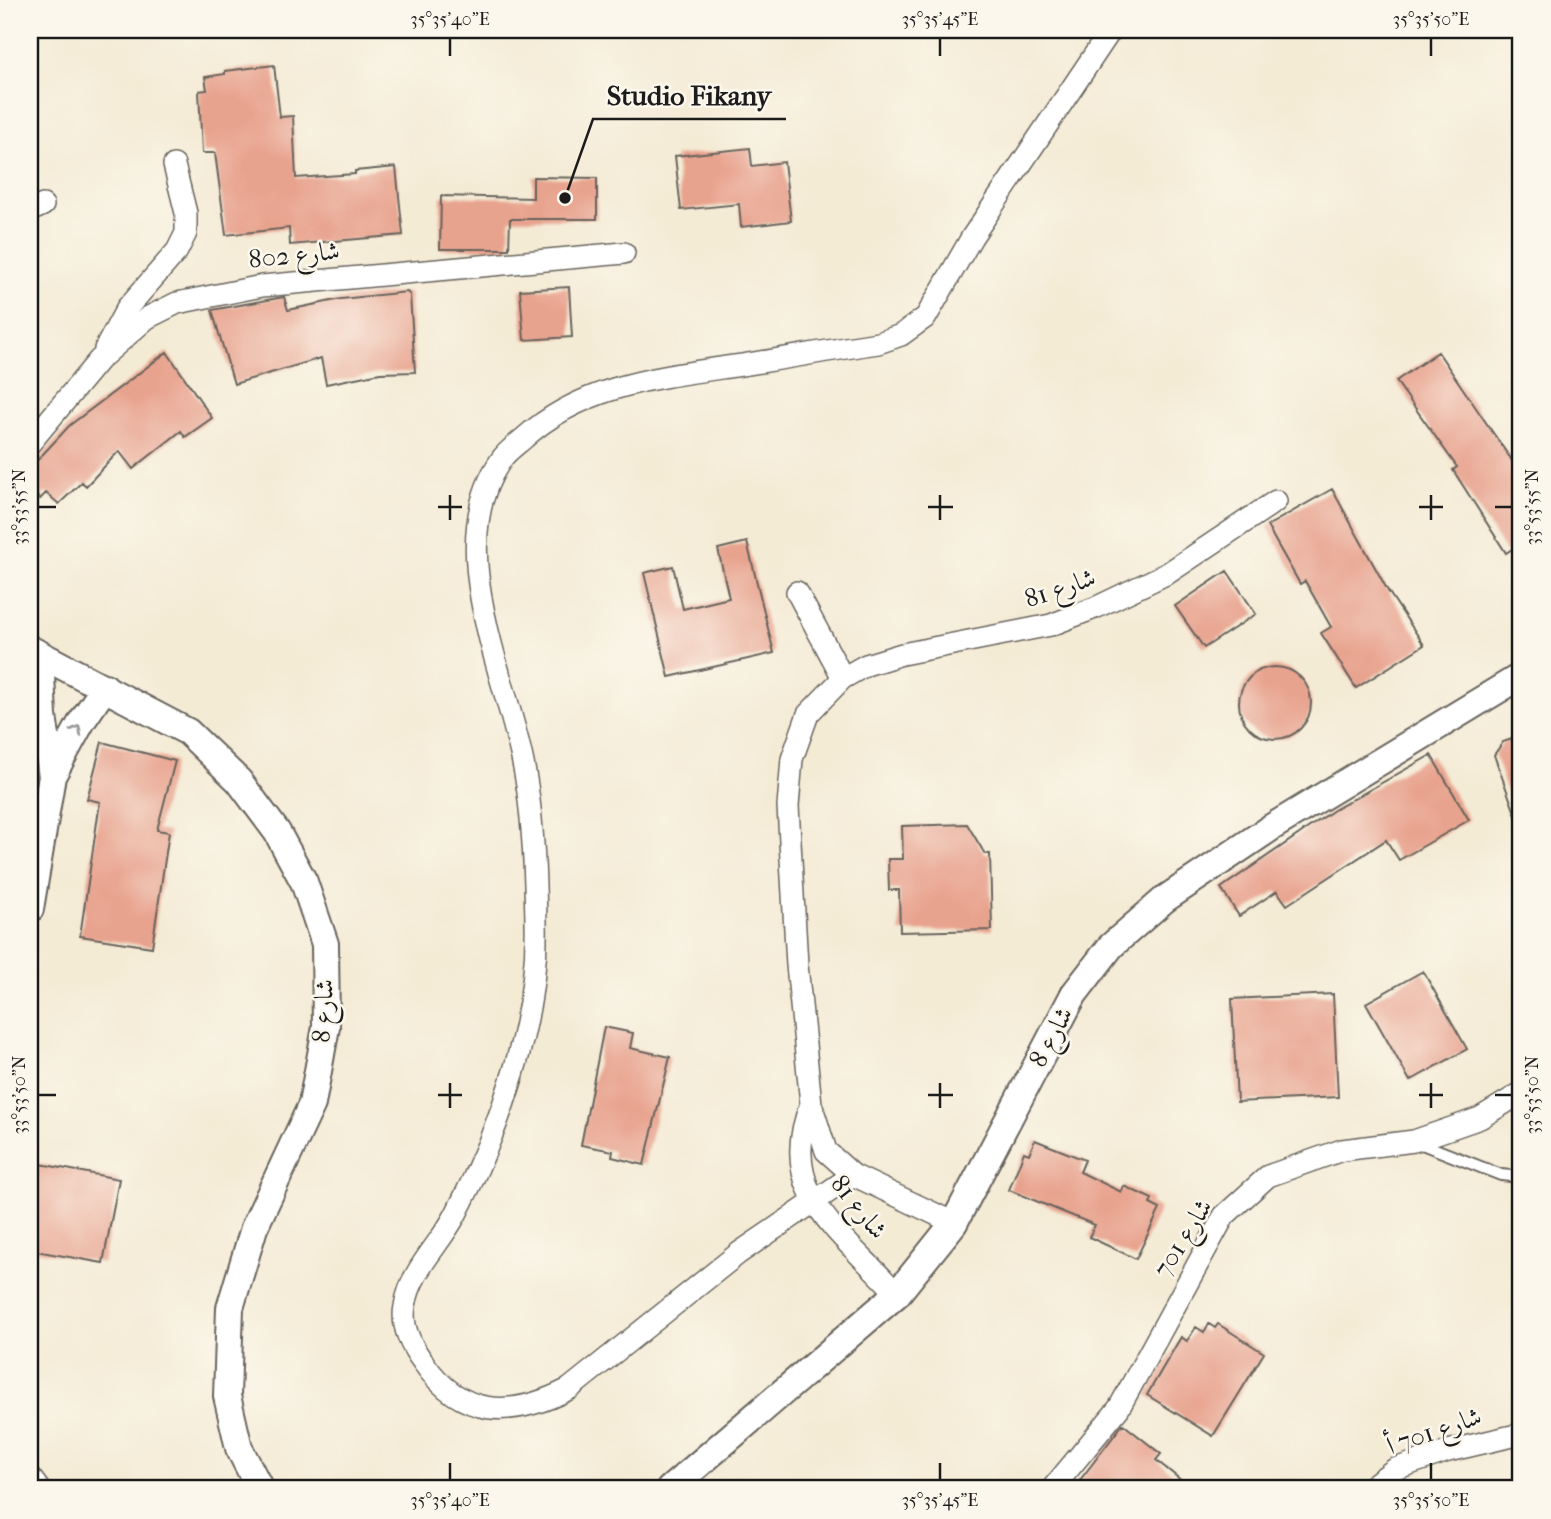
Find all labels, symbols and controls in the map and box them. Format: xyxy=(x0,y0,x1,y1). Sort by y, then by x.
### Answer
text: 35°35'40"E xyxy=(410,9,490,30)
text: 35°35'45"E xyxy=(902,9,978,30)
text: 35°35'50"E xyxy=(1393,9,1469,30)
callout: Studio Fikany xyxy=(593,70,786,119)
text: Studio Fikany xyxy=(607,79,773,112)
street label: شارع 802 xyxy=(247,235,342,281)
text: 33°53'55"N xyxy=(9,468,30,545)
text: 33°53'55"N xyxy=(1522,468,1543,545)
street label: شارع 81 xyxy=(1020,561,1102,620)
one-way arrow xyxy=(68,725,82,738)
street label: شارع 8 xyxy=(306,978,346,1044)
street label: شارع 8 xyxy=(1022,1002,1085,1075)
text: 33°53'50"N xyxy=(9,1055,30,1134)
text: 33°53'50"N xyxy=(1522,1055,1543,1134)
street label: شارع 81 xyxy=(819,1169,894,1249)
street label: شارع 701 xyxy=(1147,1193,1224,1286)
street label: شارع 701 أ xyxy=(1382,1398,1487,1467)
text: 35°35'40"E xyxy=(410,1490,490,1511)
text: 35°35'45"E xyxy=(902,1490,978,1511)
text: 35°35'50"E xyxy=(1393,1490,1469,1511)

